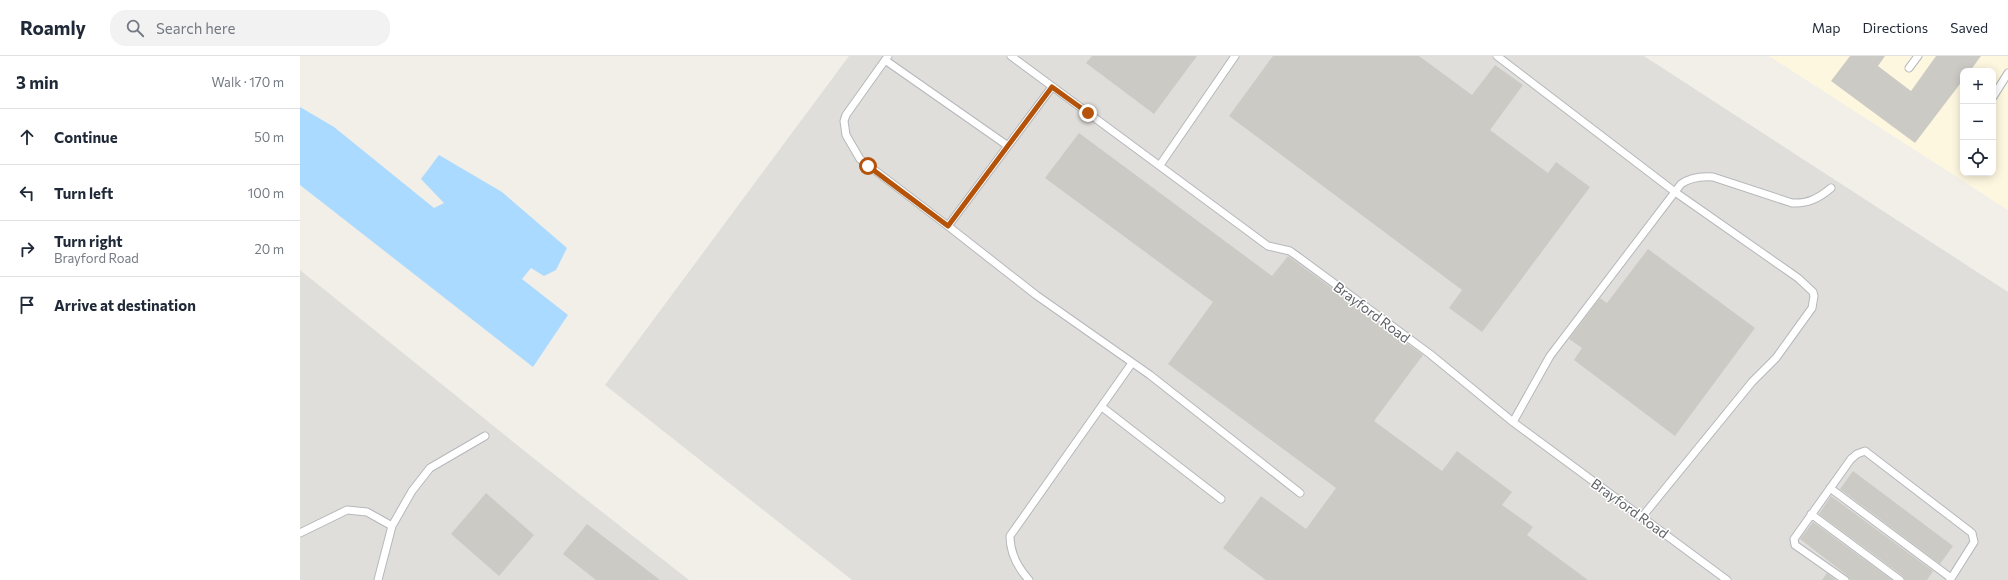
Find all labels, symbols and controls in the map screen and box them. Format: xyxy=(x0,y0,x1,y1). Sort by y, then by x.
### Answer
search box xyxy=(110,10,390,46)
text: Roamly xyxy=(20,16,86,39)
icon: search xyxy=(124,17,146,39)
text: Search here xyxy=(156,19,235,37)
text: Map xyxy=(1812,19,1841,36)
text: Directions xyxy=(1863,19,1928,36)
text: Saved xyxy=(1950,19,1988,36)
map controls xyxy=(1960,68,1996,176)
button: + xyxy=(1960,68,1996,104)
text: 3 min xyxy=(16,72,59,93)
text: Walk · 170 m xyxy=(212,74,284,90)
route end xyxy=(1079,104,1097,122)
button: − xyxy=(1960,104,1996,140)
icon: ahead xyxy=(16,126,38,148)
text: Continue xyxy=(54,128,118,146)
text: 50 m xyxy=(254,129,284,145)
button: locate xyxy=(1960,140,1996,176)
route start xyxy=(859,157,877,175)
icon: left xyxy=(16,182,38,204)
text: Turn left xyxy=(54,184,113,202)
text: 100 m xyxy=(248,185,284,201)
text: Turn right xyxy=(54,232,123,250)
icon: right xyxy=(16,238,38,260)
text: 20 m xyxy=(255,241,284,257)
text: Brayford Road xyxy=(54,250,139,266)
street label: Brayford Road xyxy=(1330,278,1414,346)
icon: arrive xyxy=(16,294,38,316)
text: Arrive at destination xyxy=(54,296,196,314)
street label: Brayford Road xyxy=(1588,474,1672,542)

